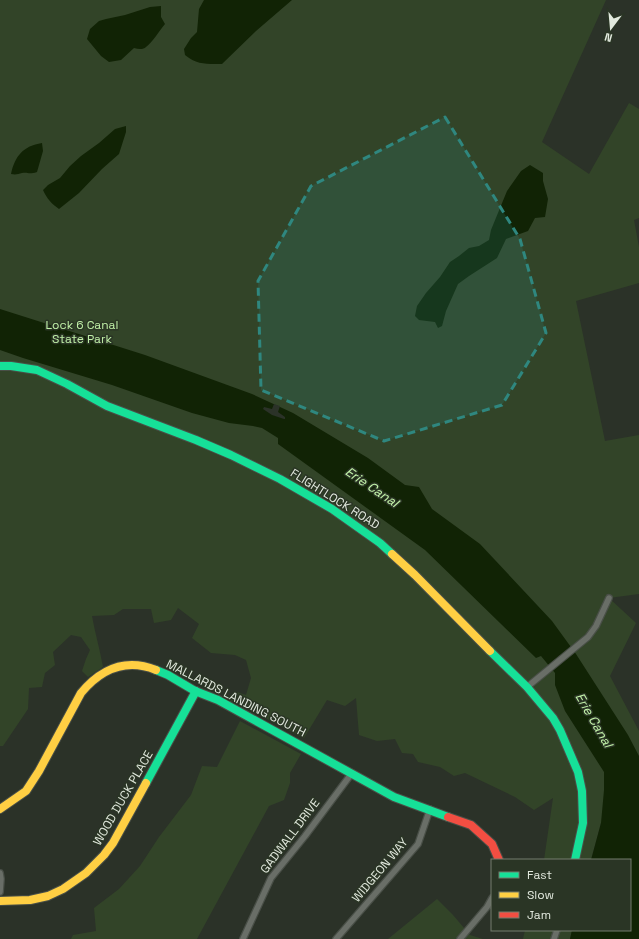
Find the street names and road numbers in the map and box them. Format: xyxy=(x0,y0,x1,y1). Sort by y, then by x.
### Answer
street label: FLIGHTLOCK ROAD xyxy=(287,465,383,533)
street label: MALLARDS LANDING SOUTH xyxy=(163,656,309,740)
street label: WOOD DUCK PLACE xyxy=(89,747,157,848)
street label: GADWALL DRIVE xyxy=(257,795,323,877)
street label: WIDGEON WAY xyxy=(348,834,412,905)

